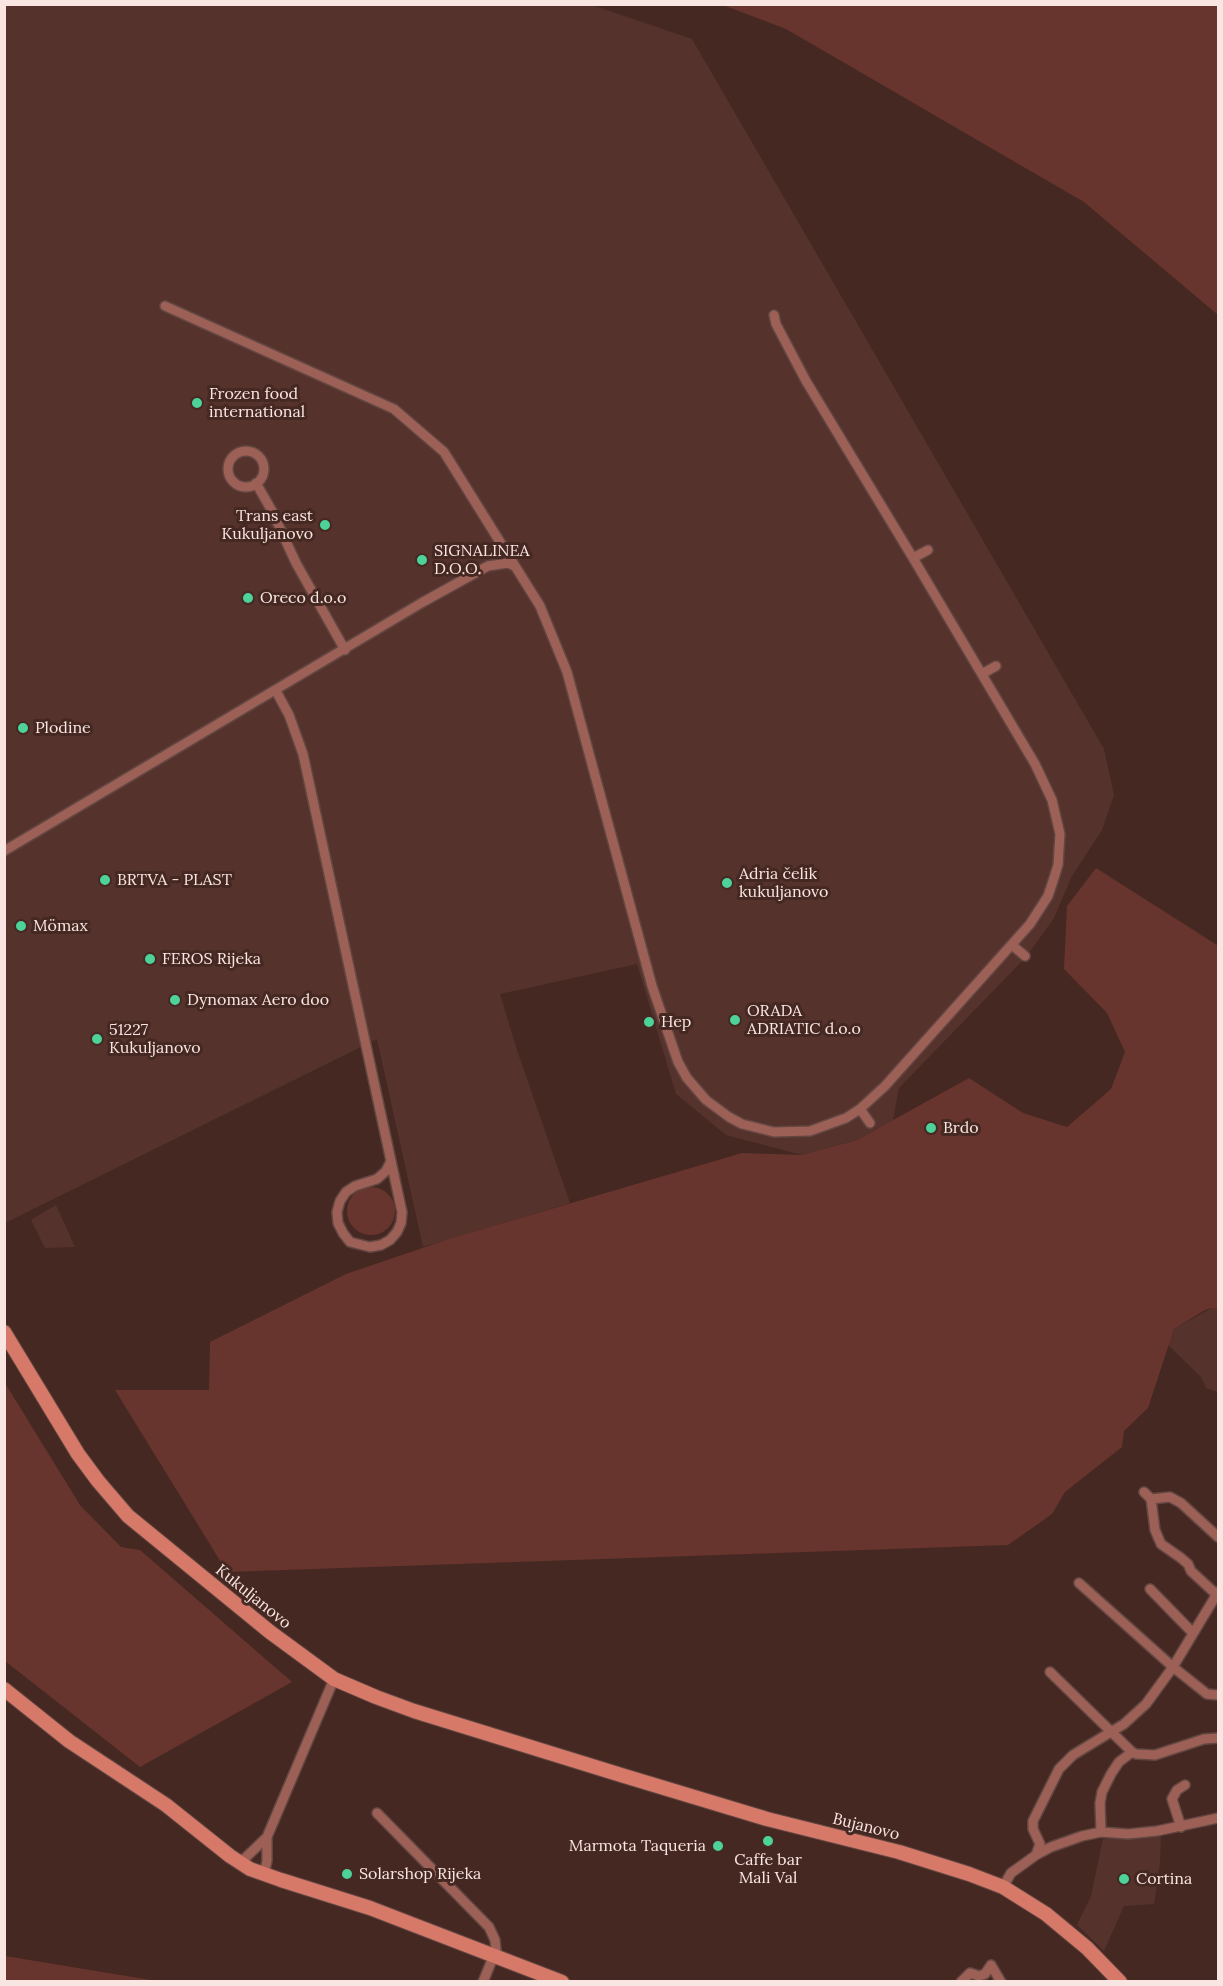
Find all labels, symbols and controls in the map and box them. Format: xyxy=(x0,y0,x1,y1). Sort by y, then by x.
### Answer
place label: Frozen food international xyxy=(209,384,305,422)
marker: Frozen food international xyxy=(190,396,204,410)
place label: Trans east Kukuljanovo xyxy=(221,506,313,544)
marker: Trans east Kukuljanovo xyxy=(318,518,332,532)
place label: SIGNALINEA D.O.O. xyxy=(434,541,529,579)
marker: SIGNALINEA D.O.O. xyxy=(415,553,429,567)
place label: Oreco d.o.o xyxy=(260,588,346,608)
marker: Oreco d.o.o xyxy=(241,591,255,605)
place label: Plodine xyxy=(35,718,91,738)
marker: Plodine xyxy=(16,721,30,735)
place label: Adria čelik kukuljanovo xyxy=(739,864,828,902)
place label: BRTVA - PLAST xyxy=(117,870,232,890)
marker: BRTVA - PLAST xyxy=(98,873,112,887)
marker: Adria čelik kukuljanovo xyxy=(720,876,734,890)
place label: Mömax xyxy=(33,916,88,936)
marker: Mömax xyxy=(14,919,28,933)
place label: FEROS Rijeka xyxy=(162,949,261,969)
marker: FEROS Rijeka xyxy=(143,952,157,966)
place label: Dynomax Aero doo xyxy=(187,990,329,1010)
marker: Dynomax Aero doo xyxy=(168,993,182,1007)
place label: ORADA ADRIATIC d.o.o xyxy=(747,1001,861,1039)
place label: Hep xyxy=(661,1012,691,1032)
marker: ORADA ADRIATIC d.o.o xyxy=(728,1013,742,1027)
marker: Hep xyxy=(642,1015,656,1029)
place label: 51227 Kukuljanovo xyxy=(109,1020,201,1058)
marker: 51227 Kukuljanovo xyxy=(90,1032,104,1046)
place label: Brdo xyxy=(943,1118,979,1138)
marker: Brdo xyxy=(924,1121,938,1135)
street label: Kukuljanovo xyxy=(211,1561,295,1633)
street label: Bujanovo xyxy=(831,1809,901,1845)
marker: Caffe bar Mali Val xyxy=(761,1834,775,1848)
place label: Marmota Taqueria xyxy=(569,1836,706,1856)
marker: Marmota Taqueria xyxy=(711,1839,725,1853)
place label: Caffe bar Mali Val xyxy=(734,1850,802,1888)
place label: Solarshop Rijeka xyxy=(359,1864,481,1884)
marker: Solarshop Rijeka xyxy=(340,1867,354,1881)
place label: Cortina xyxy=(1136,1869,1192,1889)
marker: Cortina xyxy=(1117,1872,1131,1886)

